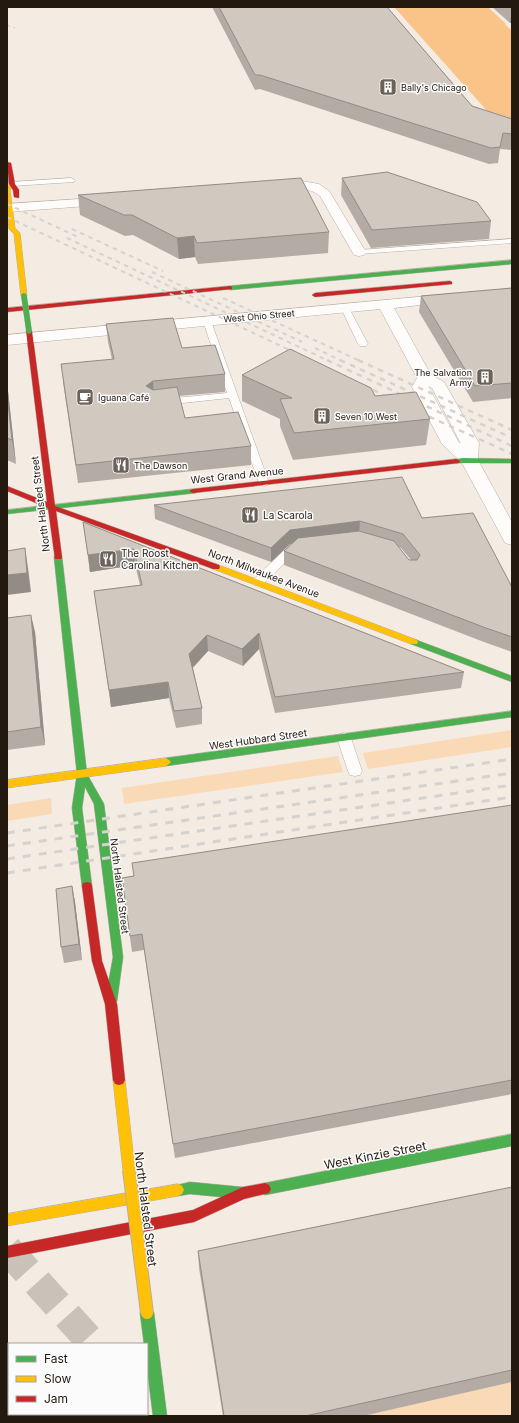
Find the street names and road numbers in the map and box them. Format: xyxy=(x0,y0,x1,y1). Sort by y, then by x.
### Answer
street label: West Ohio Street xyxy=(223,307,295,325)
street label: North Halsted Street xyxy=(28,455,52,553)
street label: West Grand Avenue xyxy=(190,464,284,486)
street label: North Milwaukee Avenue xyxy=(207,546,321,600)
street label: West Hubbard Street xyxy=(208,726,308,752)
street label: North Halsted Street xyxy=(108,837,132,935)
street label: West Kinzie Street xyxy=(323,1138,427,1172)
street label: North Halsted Street xyxy=(132,1151,160,1267)

